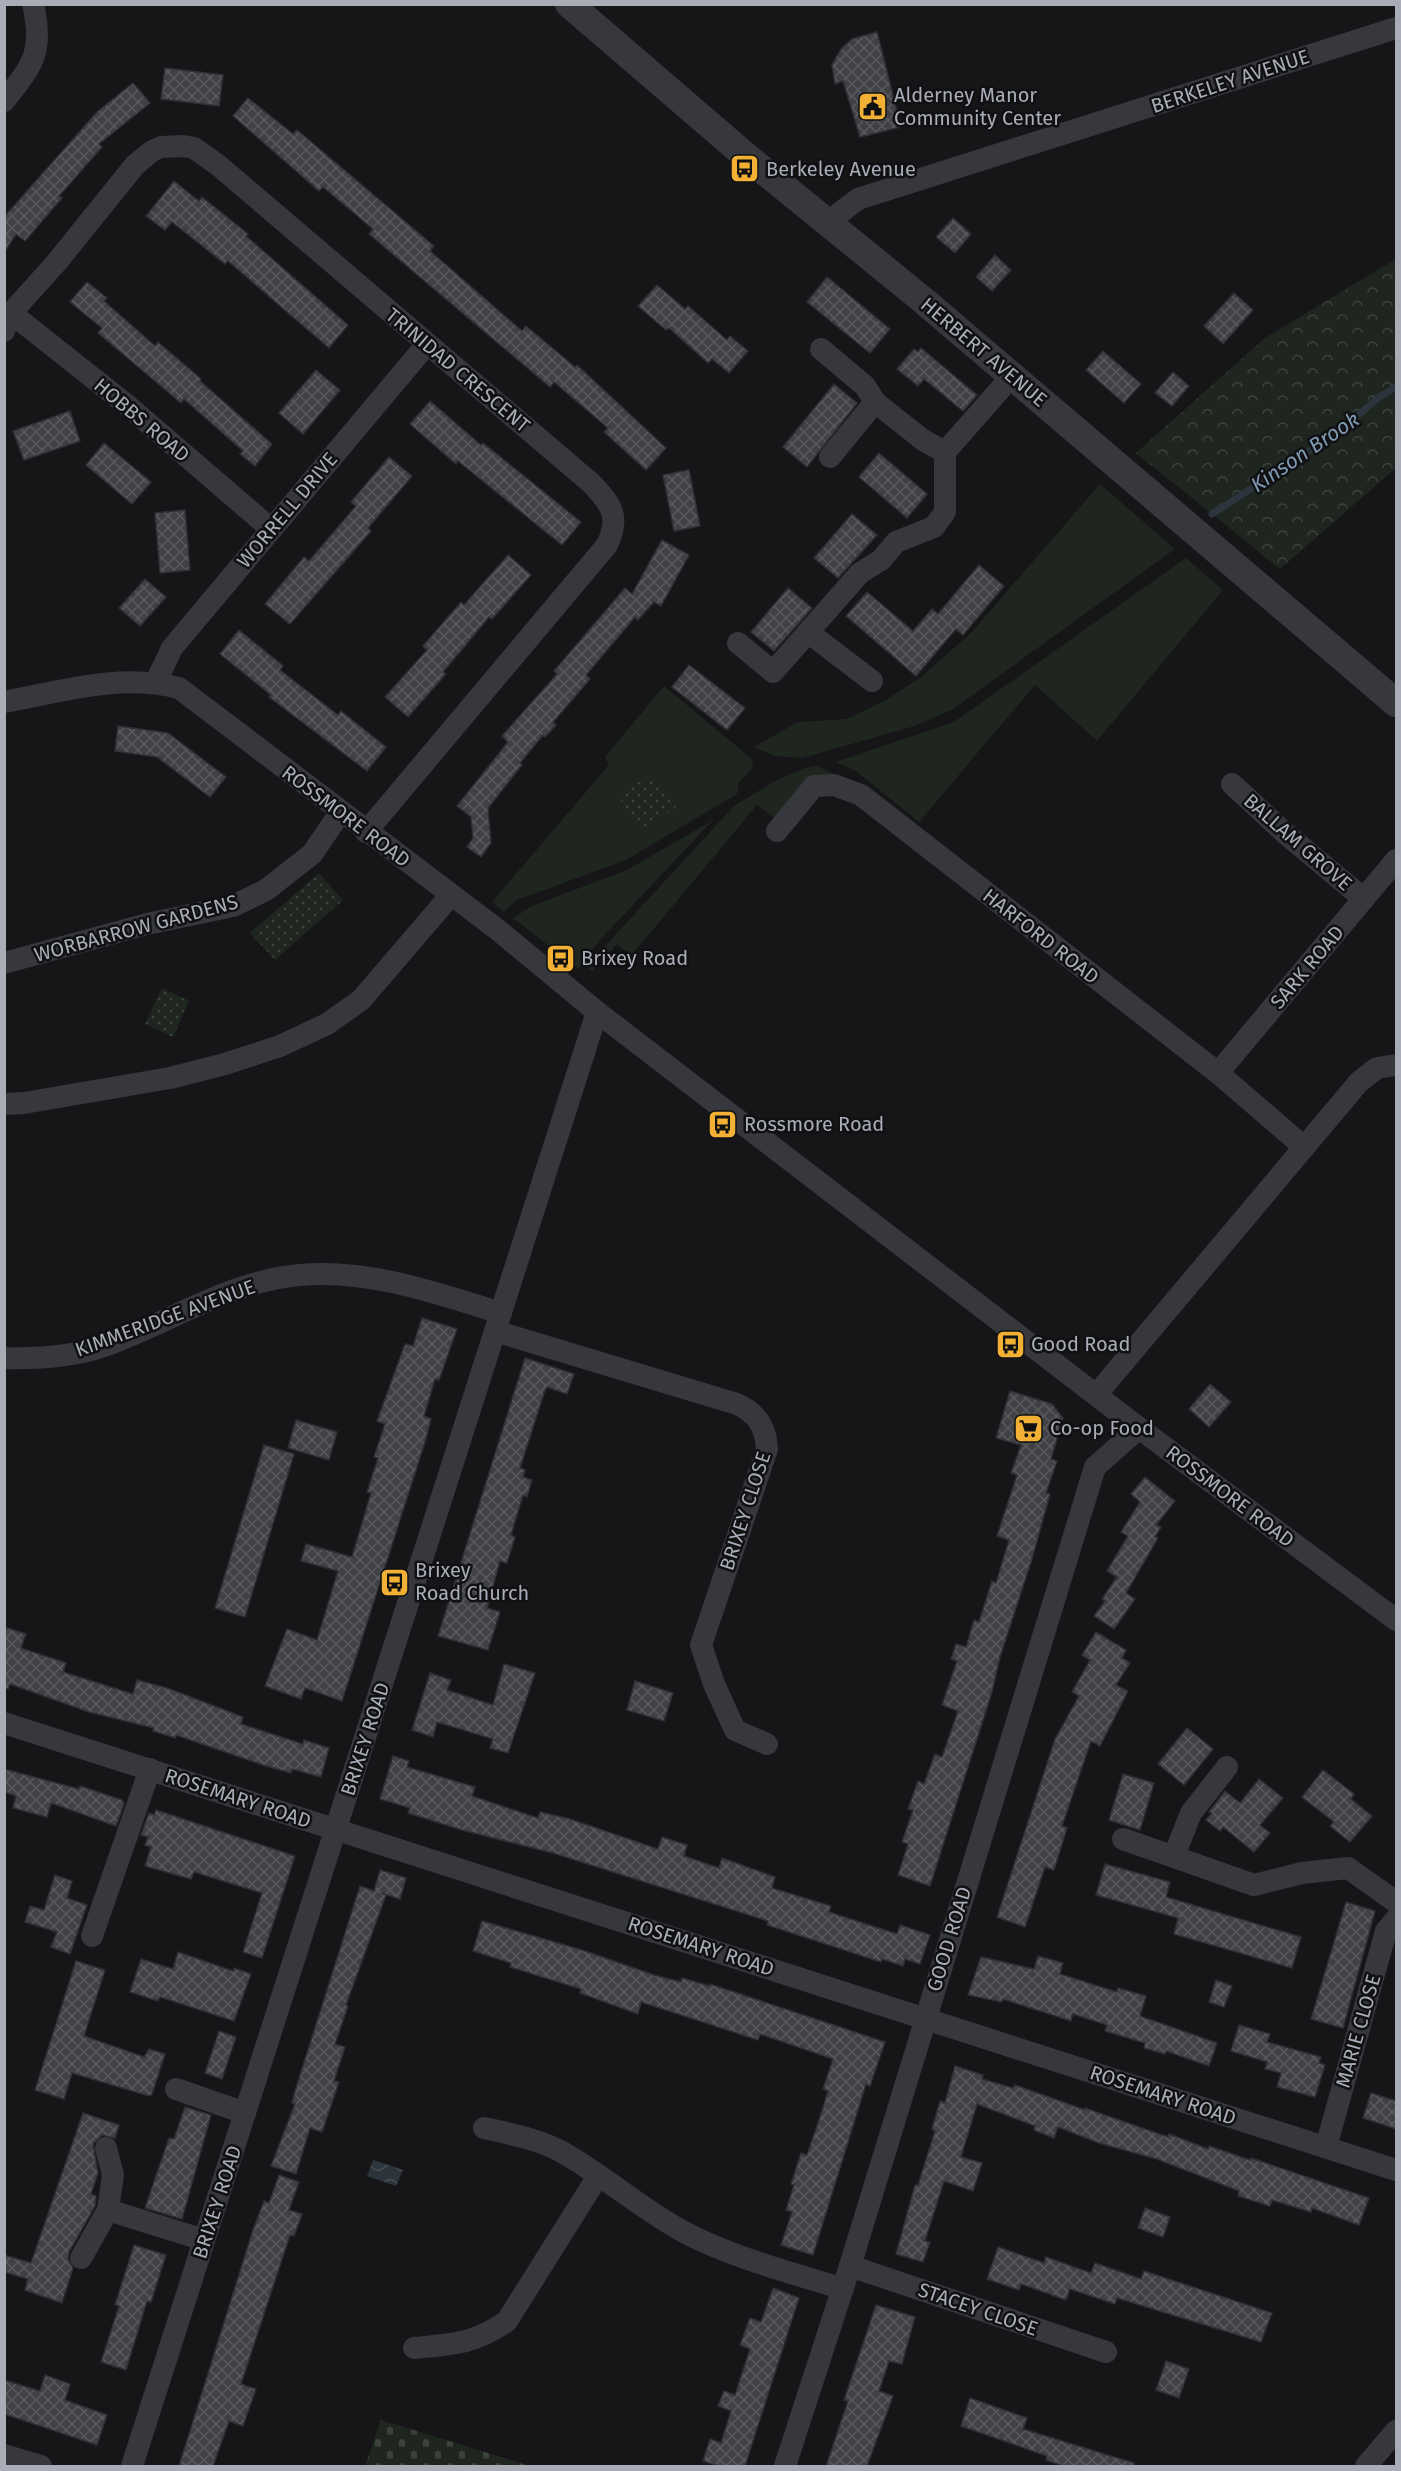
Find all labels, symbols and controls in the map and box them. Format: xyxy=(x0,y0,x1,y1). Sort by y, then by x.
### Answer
street label: BERKELEY AVENUE xyxy=(1148,44,1312,118)
place label: Alderney Manor Community Center xyxy=(894,83,1061,130)
public building icon: Alderney Manor Community Center xyxy=(857,90,889,122)
bus stop icon: Berkeley Avenue xyxy=(729,153,761,185)
place label: Berkeley Avenue xyxy=(766,157,916,181)
street label: HERBERT AVENUE xyxy=(916,292,1052,412)
street label: TRINIDAD CRESCENT xyxy=(381,303,535,438)
street label: HOBBS ROAD xyxy=(89,373,195,467)
water label: Kinson Brook xyxy=(1246,406,1364,498)
street label: WORRELL DRIVE xyxy=(232,447,342,573)
street label: ROSSMORE ROAD xyxy=(277,760,415,872)
street label: BALLAM GROVE xyxy=(1239,788,1357,896)
street label: HARFORD ROAD xyxy=(978,883,1104,989)
street label: WORBARROW GARDENS xyxy=(31,889,241,967)
street label: SARK ROAD xyxy=(1265,920,1349,1014)
bus stop icon: Brixey Road xyxy=(544,942,576,974)
place label: Brixey Road xyxy=(581,946,688,970)
bus stop icon: Rossmore Road xyxy=(707,1108,739,1140)
place label: Rossmore Road xyxy=(744,1112,884,1136)
street label: KIMMERIDGE AVENUE xyxy=(72,1274,258,1362)
bus stop icon: Good Road xyxy=(994,1328,1026,1360)
place label: Good Road xyxy=(1031,1332,1130,1356)
supermarket icon: Co-op Food xyxy=(1013,1412,1045,1444)
place label: Co-op Food xyxy=(1050,1416,1154,1440)
street label: ROSSMORE ROAD xyxy=(1161,1440,1299,1552)
street label: BRIXEY CLOSE xyxy=(714,1449,776,1573)
place label: Brixey Road Church xyxy=(415,1558,529,1605)
bus stop icon: Brixey Road Church xyxy=(378,1566,410,1598)
street label: BRIXEY ROAD xyxy=(335,1679,395,1799)
street label: ROSEMARY ROAD xyxy=(162,1763,314,1833)
street label: GOOD ROAD xyxy=(922,1884,976,1994)
street label: ROSEMARY ROAD xyxy=(625,1911,777,1981)
street label: MARIE CLOSE xyxy=(1330,1972,1386,2090)
street label: ROSEMARY ROAD xyxy=(1087,2060,1239,2130)
street label: BRIXEY ROAD xyxy=(187,2142,247,2262)
street label: STACEY CLOSE xyxy=(915,2277,1041,2341)

